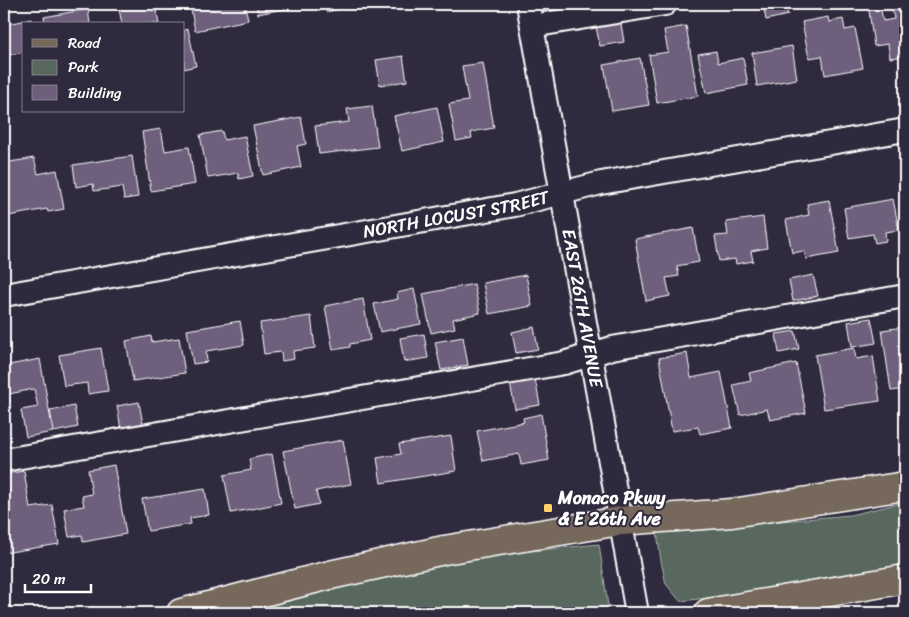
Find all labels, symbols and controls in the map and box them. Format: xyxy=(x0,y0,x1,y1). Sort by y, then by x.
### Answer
legend xyxy=(22,22,185,112)
text: Road xyxy=(68,30,101,56)
text: Park xyxy=(68,54,99,80)
text: Building xyxy=(68,80,122,106)
street label: NORTH LOCUST STREET xyxy=(360,181,553,248)
street label: EAST 26TH AVENUE xyxy=(553,226,613,391)
place label: Monaco Pkwy & E 26th Ave xyxy=(557,482,666,535)
marker: Monaco Pkwy & E 26th Ave xyxy=(542,502,554,514)
scale bar xyxy=(25,562,91,594)
text: 20 m xyxy=(32,566,66,592)

